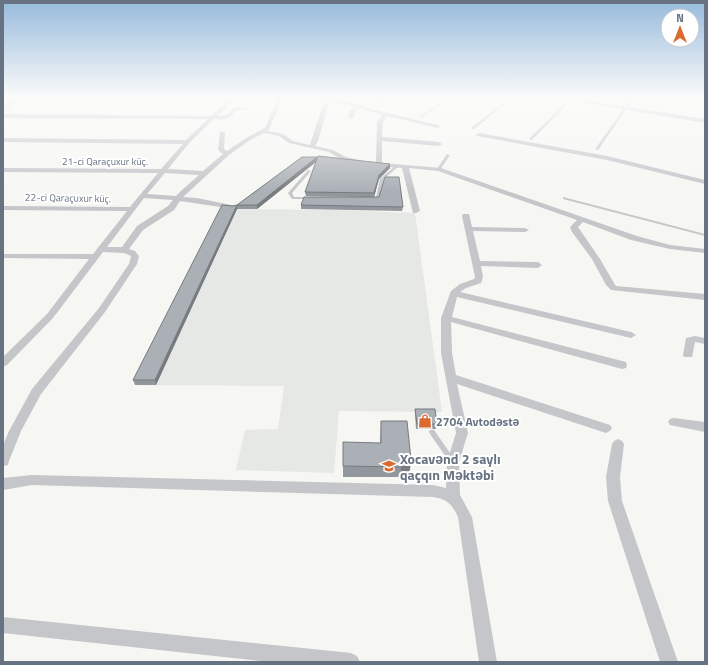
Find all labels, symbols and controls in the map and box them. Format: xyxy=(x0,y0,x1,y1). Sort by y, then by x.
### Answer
north arrow xyxy=(660,8,700,48)
text: N xyxy=(676,10,684,26)
street label: 21-ci Qaraçuxur küç. xyxy=(62,154,148,169)
street label: 22-ci Qaraçuxur küç. xyxy=(25,190,111,206)
place label: 2704 Avtodəstə xyxy=(436,412,520,431)
shop icon: 2704 Avtodəstə xyxy=(417,413,433,429)
place label: Xocavənd 2 saylı qaçqın Məktəbi xyxy=(400,448,501,485)
school or university icon: Xocavənd 2 saylı qaçqın Məktəbi xyxy=(381,458,397,474)

